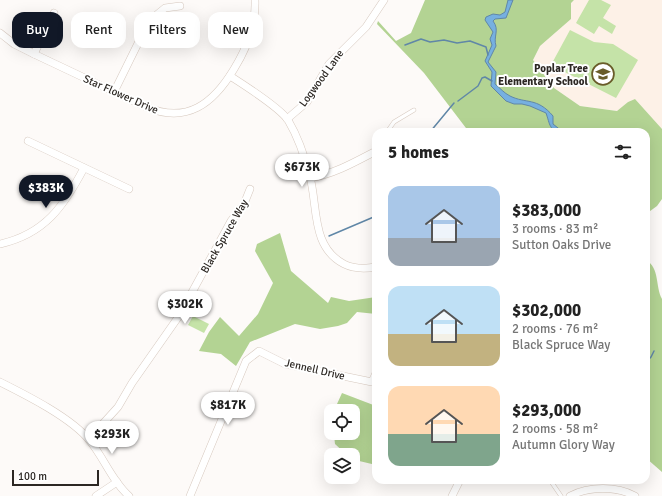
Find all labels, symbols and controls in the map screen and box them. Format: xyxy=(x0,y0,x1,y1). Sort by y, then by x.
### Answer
chip: Buy xyxy=(12,12,63,48)
chip: Rent xyxy=(71,12,126,48)
chip: Filters xyxy=(134,12,200,48)
chip: New xyxy=(208,12,263,48)
street label: Logwood Lane xyxy=(296,47,346,109)
school or university icon: Poplar Tree Elementary School xyxy=(590,61,616,87)
place label: Poplar Tree Elementary School xyxy=(498,62,589,88)
street label: Star Flower Drive xyxy=(81,72,160,117)
icon: filters xyxy=(612,141,634,163)
text: 5 homes xyxy=(388,142,449,163)
pin: $673K xyxy=(274,154,330,188)
text: $673K xyxy=(284,159,320,175)
pin: $383K xyxy=(18,175,74,209)
text: $383K xyxy=(28,180,64,196)
street label: Black Spruce Way xyxy=(198,196,251,275)
text: $383,000 xyxy=(512,200,581,221)
icon: home xyxy=(420,202,468,250)
text: 3 rooms · 83 m² xyxy=(512,221,598,237)
text: Sutton Oaks Drive xyxy=(512,237,611,253)
pin: $302K xyxy=(157,291,213,325)
text: $302K xyxy=(167,296,203,312)
text: $302,000 xyxy=(512,300,581,321)
icon: home xyxy=(420,302,468,350)
text: 2 rooms · 76 m² xyxy=(512,321,598,337)
text: Black Spruce Way xyxy=(512,337,610,353)
street label: Jennell Drive xyxy=(284,356,346,383)
pin: $817K xyxy=(200,392,256,426)
text: $817K xyxy=(210,397,246,413)
text: $293,000 xyxy=(512,400,581,421)
icon: home xyxy=(420,402,468,450)
map controls xyxy=(324,404,360,484)
button: locate xyxy=(324,404,360,440)
pin: $293K xyxy=(84,421,140,455)
text: 2 rooms · 58 m² xyxy=(512,421,598,437)
text: $293K xyxy=(94,426,130,442)
text: Autumn Glory Way xyxy=(512,437,615,453)
button: layers xyxy=(324,448,360,484)
scale bar xyxy=(12,468,99,487)
text: 100 m xyxy=(18,470,47,483)

